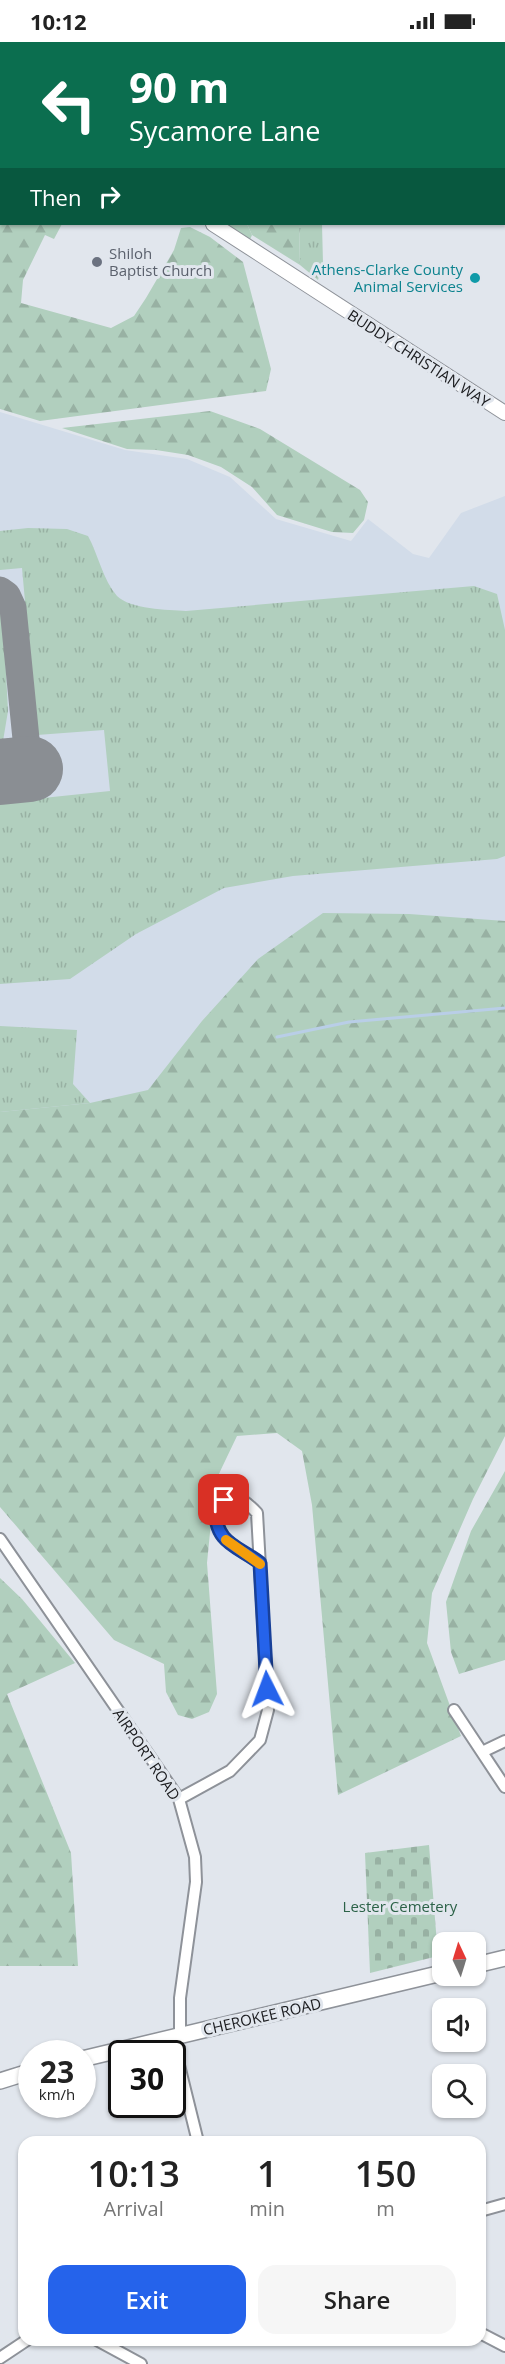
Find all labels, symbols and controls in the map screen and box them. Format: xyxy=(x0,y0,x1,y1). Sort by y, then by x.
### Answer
text: 10:12 xyxy=(30,6,87,36)
text: 90 m xyxy=(129,58,229,115)
icon: left xyxy=(30,66,108,144)
text: Sycamore Lane xyxy=(129,112,321,149)
icon: right xyxy=(93,180,126,213)
text: Then xyxy=(30,182,81,212)
place label: Shiloh Baptist Church xyxy=(109,243,212,280)
marker: Shiloh Baptist Church xyxy=(90,255,104,269)
place label: Athens-Clarke County Animal Services xyxy=(312,259,463,296)
marker: Athens-Clarke County Animal Services xyxy=(468,271,482,285)
street label: BUDDY CHRISTIAN WAY xyxy=(344,304,494,412)
pin xyxy=(198,1474,249,1525)
icon: arrive xyxy=(207,1483,240,1516)
position arrow xyxy=(235,1657,299,1721)
street label: AIRPORT ROAD xyxy=(109,1704,185,1804)
park label: Lester Cemetery xyxy=(343,1896,458,1916)
north arrow xyxy=(432,1932,486,1986)
map controls xyxy=(432,1932,486,2118)
street label: CHEROKEE ROAD xyxy=(201,1993,323,2039)
button: sound xyxy=(432,1998,486,2052)
speed limit sign: 30 xyxy=(108,2040,186,2118)
text: 23 xyxy=(40,2051,74,2092)
button: search xyxy=(432,2064,486,2118)
text: km/h xyxy=(39,2084,75,2104)
text: 10:13 xyxy=(88,2149,180,2198)
text: 1 xyxy=(257,2149,278,2198)
text: 150 xyxy=(355,2149,416,2198)
text: Arrival xyxy=(104,2195,164,2222)
text: min xyxy=(249,2195,285,2222)
text: m xyxy=(376,2195,395,2222)
button: Exit xyxy=(48,2265,246,2334)
button: Share xyxy=(258,2265,456,2334)

